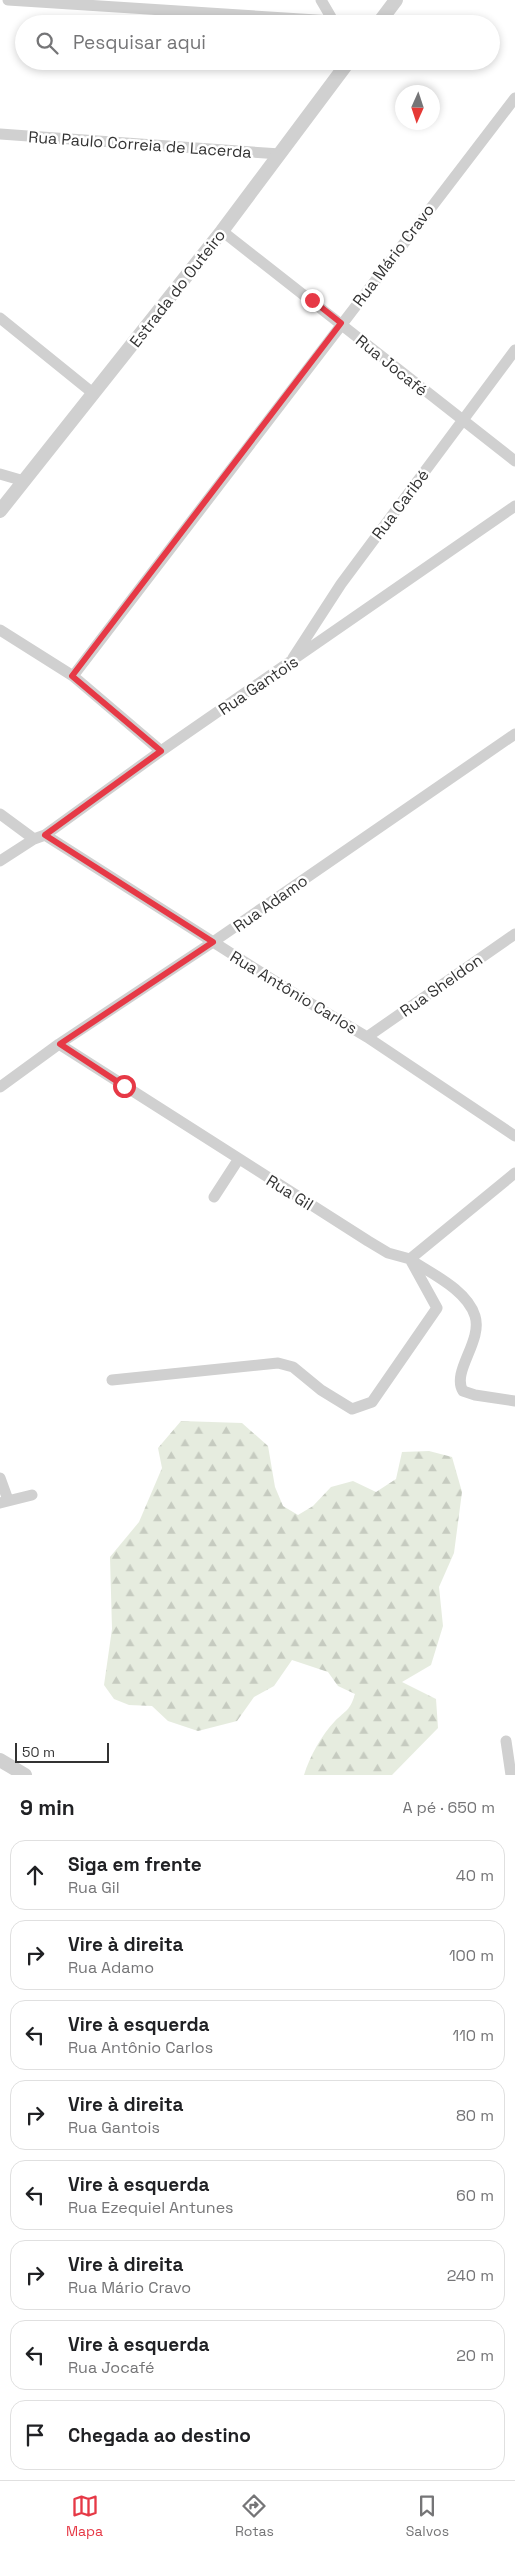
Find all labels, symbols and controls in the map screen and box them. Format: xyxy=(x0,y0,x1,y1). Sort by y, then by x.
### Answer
search box xyxy=(15,15,500,70)
icon: search xyxy=(33,29,61,57)
text: Pesquisar aqui xyxy=(73,30,206,55)
north arrow xyxy=(395,85,440,130)
street label: Rua Paulo Correia de Lacerda xyxy=(28,126,252,163)
street label: Rua Mário Cravo xyxy=(348,200,439,311)
street label: Estrada do Outeiro xyxy=(125,225,230,351)
route end xyxy=(301,289,324,312)
street label: Rua Jocafé xyxy=(351,330,432,401)
street label: Rua Caribé xyxy=(367,465,434,544)
street label: Rua Gantois xyxy=(214,651,302,720)
street label: Rua Adamo xyxy=(229,870,312,937)
street label: Rua Antônio Carlos xyxy=(226,946,361,1039)
street label: Rua Sheldon xyxy=(396,949,487,1022)
route start xyxy=(113,1075,136,1098)
street label: Rua Gil xyxy=(262,1170,317,1215)
scale bar xyxy=(15,1740,109,1763)
text: 50 m xyxy=(22,1743,55,1761)
text: 9 min xyxy=(20,1794,75,1821)
text: A pé · 650 m xyxy=(403,1797,495,1818)
text: Siga em frente xyxy=(68,1852,202,1877)
icon: ahead xyxy=(21,1861,49,1889)
text: 40 m xyxy=(456,1865,494,1886)
text: Rua Gil xyxy=(68,1877,120,1898)
text: Vire à direita xyxy=(68,1932,184,1957)
icon: right xyxy=(21,1941,49,1969)
text: 100 m xyxy=(449,1945,494,1966)
text: Rua Adamo xyxy=(68,1957,154,1978)
text: Vire à esquerda xyxy=(68,2012,210,2037)
icon: left xyxy=(21,2021,49,2049)
text: 110 m xyxy=(452,2025,494,2046)
text: Rua Antônio Carlos xyxy=(68,2037,213,2058)
text: Vire à direita xyxy=(68,2092,184,2117)
icon: right xyxy=(21,2101,49,2129)
text: 80 m xyxy=(456,2105,494,2126)
text: Rua Gantois xyxy=(68,2117,160,2138)
text: Vire à esquerda xyxy=(68,2172,210,2197)
icon: left xyxy=(21,2181,49,2209)
text: 60 m xyxy=(456,2185,494,2206)
text: Rua Ezequiel Antunes xyxy=(68,2197,234,2218)
text: Vire à direita xyxy=(68,2252,184,2277)
icon: right xyxy=(21,2261,49,2289)
text: 240 m xyxy=(447,2265,494,2286)
text: Rua Mário Cravo xyxy=(68,2277,191,2298)
text: Vire à esquerda xyxy=(68,2332,210,2357)
icon: left xyxy=(21,2341,49,2369)
text: 20 m xyxy=(456,2345,494,2366)
text: Rua Jocafé xyxy=(68,2357,155,2378)
icon: arrive xyxy=(21,2421,49,2449)
text: Chegada ao destino xyxy=(68,2423,251,2448)
tab: Mapa xyxy=(66,2492,103,2540)
tab: Rotas xyxy=(235,2492,274,2540)
tab: Salvos xyxy=(406,2492,449,2540)

